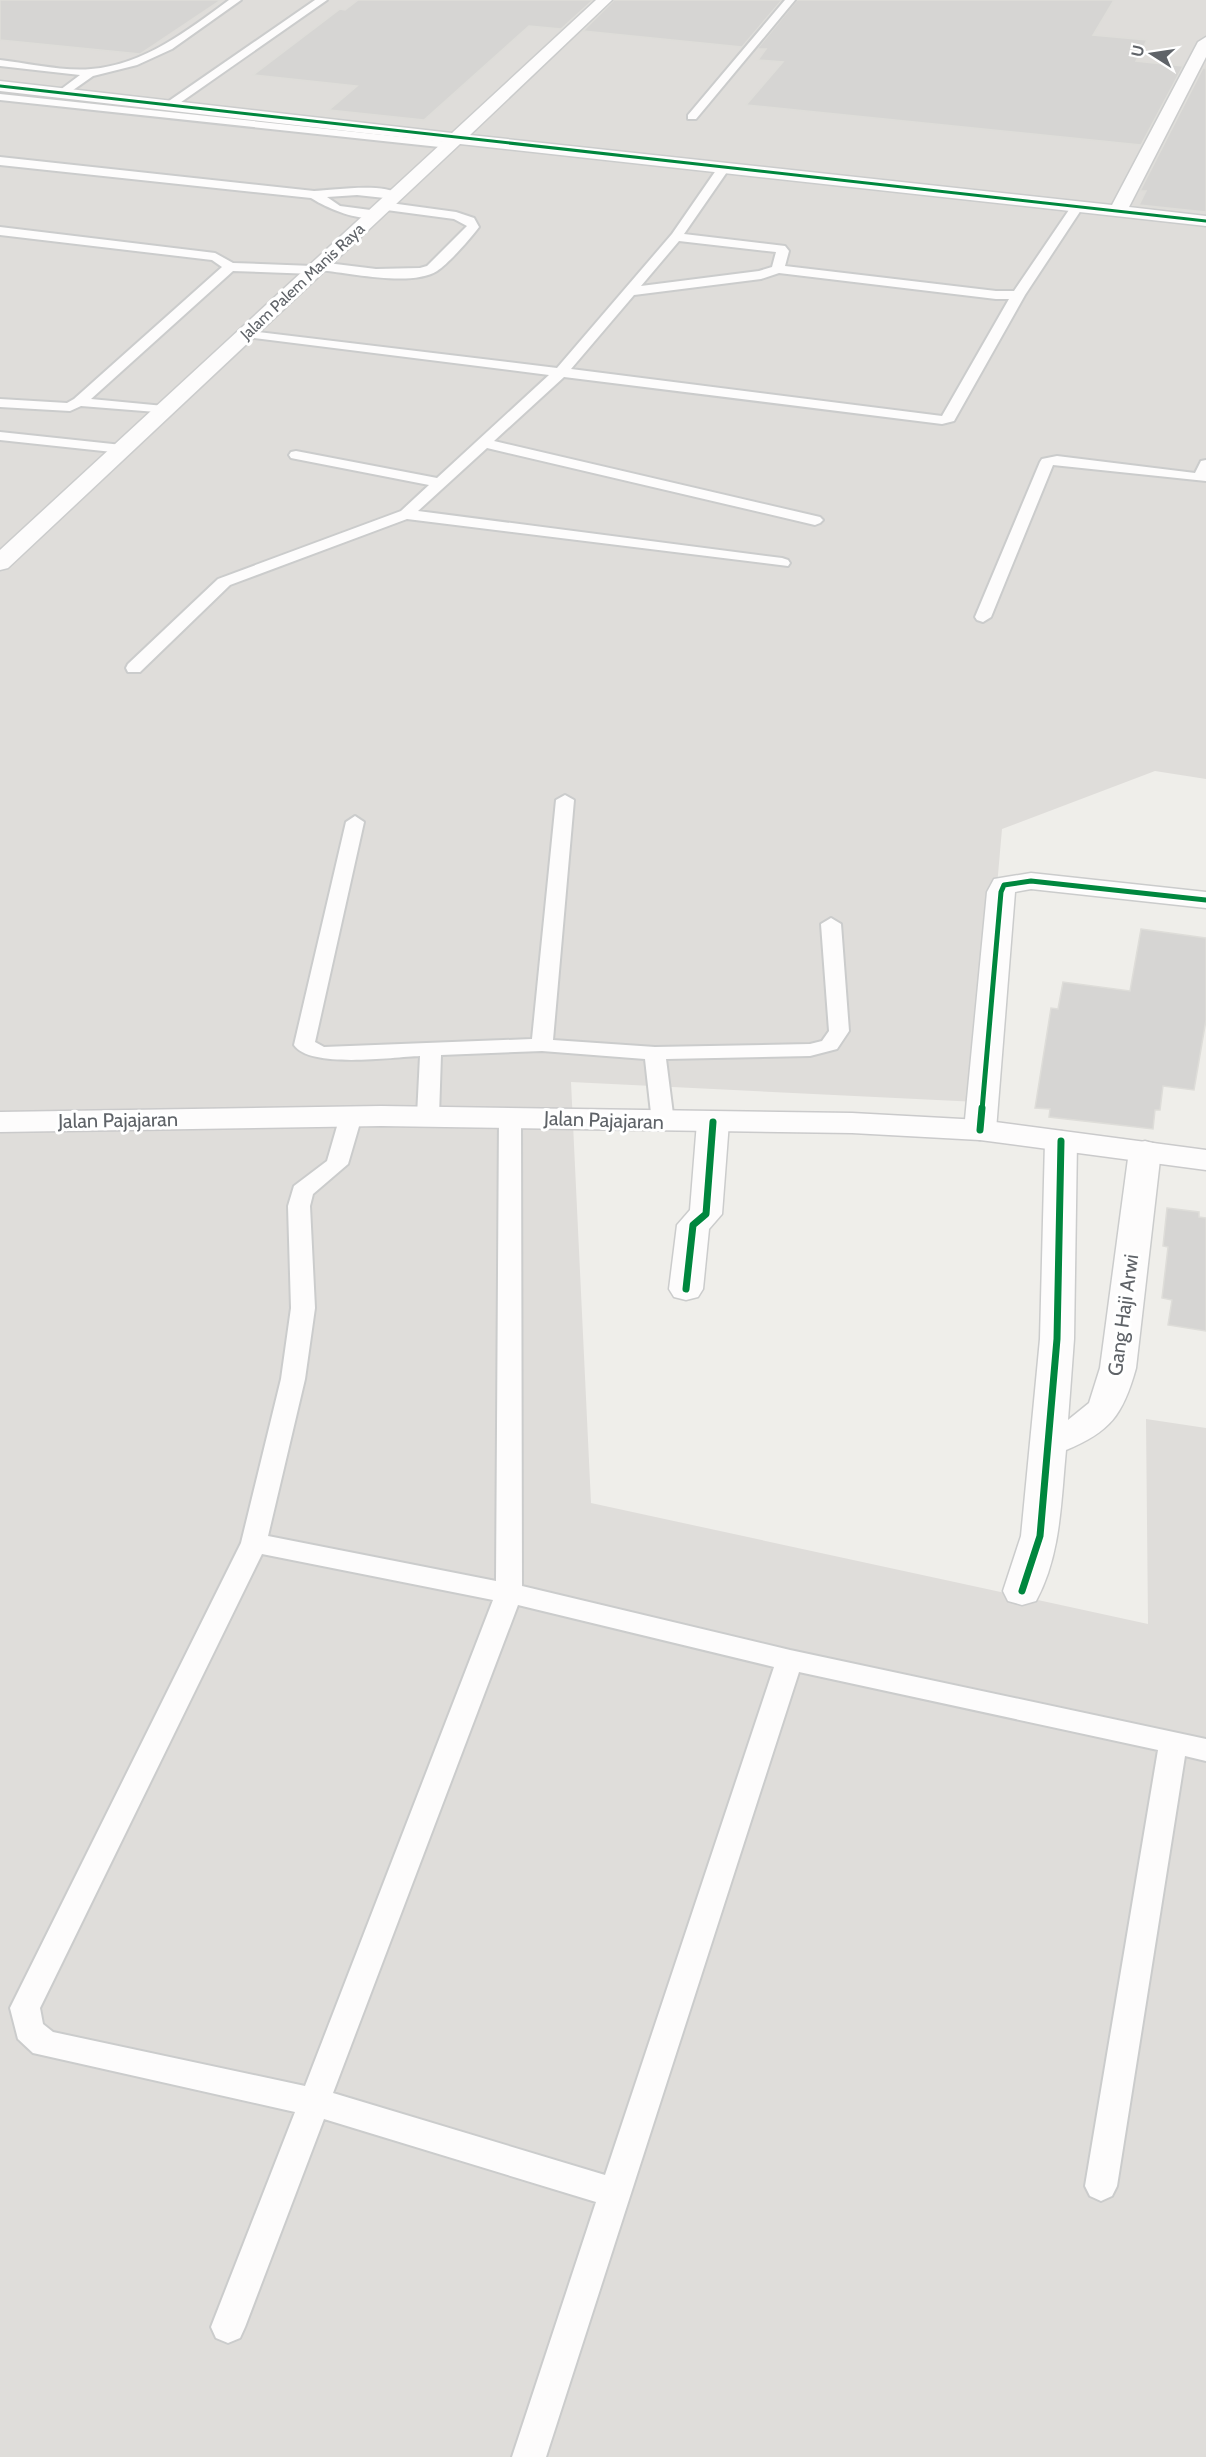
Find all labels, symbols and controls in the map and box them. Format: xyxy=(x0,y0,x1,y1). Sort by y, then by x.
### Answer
north arrow xyxy=(1122,24,1182,84)
text: U xyxy=(1127,43,1148,59)
street label: Jalam Palem Manis Raya xyxy=(236,219,368,344)
street label: Jalan Pajajaran xyxy=(543,1106,664,1134)
street label: Jalan Pajajaran xyxy=(57,1107,178,1133)
street label: Gang Haji Arwi xyxy=(1103,1253,1143,1377)

